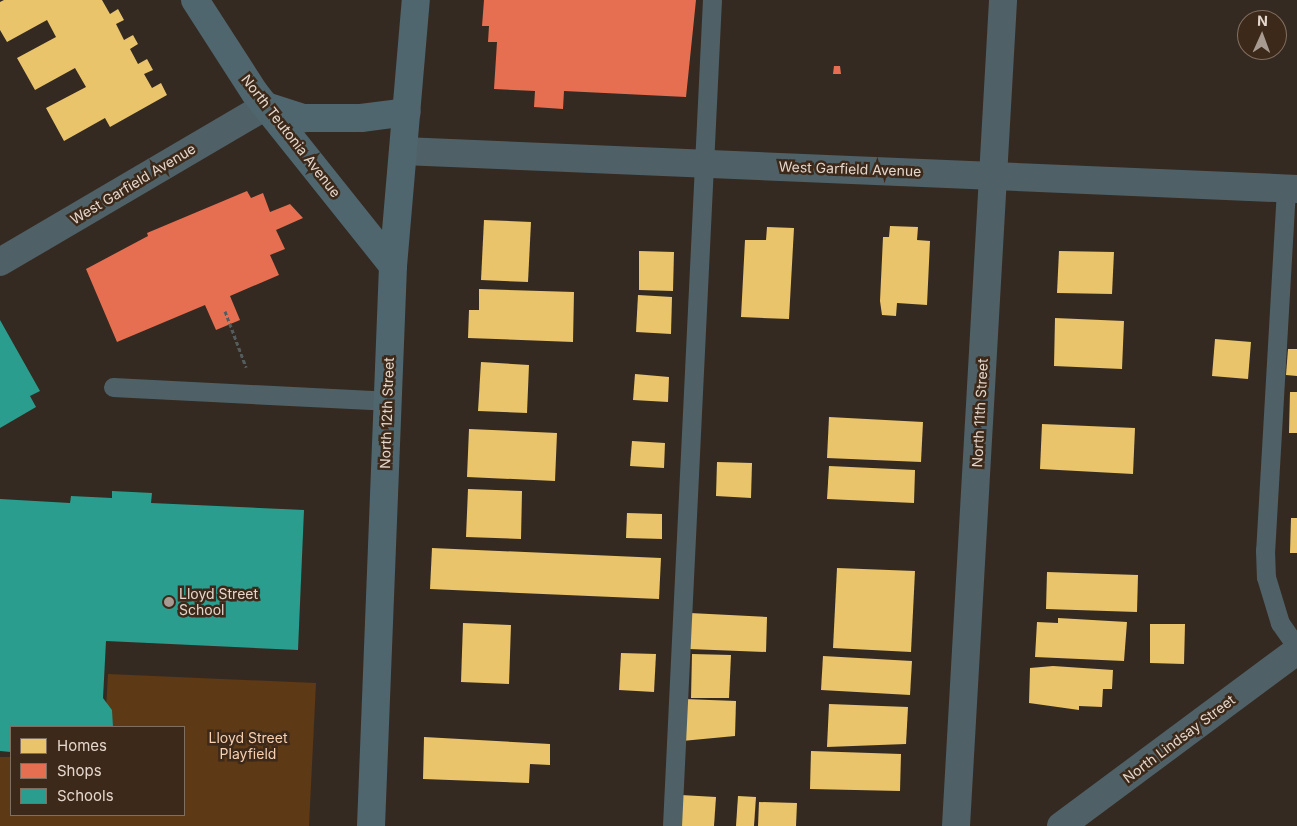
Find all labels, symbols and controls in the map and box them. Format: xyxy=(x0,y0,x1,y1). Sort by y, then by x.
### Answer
north arrow xyxy=(1237,10,1287,60)
text: N xyxy=(1257,12,1268,29)
street label: North Teutonia Avenue xyxy=(238,71,344,201)
street label: West Garfield Avenue xyxy=(67,140,199,228)
street label: West Garfield Avenue xyxy=(778,158,922,180)
street label: North 12th Street xyxy=(377,357,397,469)
street label: North 11th Street xyxy=(969,358,991,468)
place label: Lloyd Street School xyxy=(179,586,258,618)
marker: Lloyd Street School xyxy=(163,596,175,608)
street label: North Lindsay Street xyxy=(1120,691,1238,787)
legend xyxy=(10,726,185,816)
park label: Lloyd Street Playfield xyxy=(208,730,288,762)
text: Homes xyxy=(57,736,107,755)
text: Shops xyxy=(57,761,102,780)
text: Schools xyxy=(57,786,114,805)

